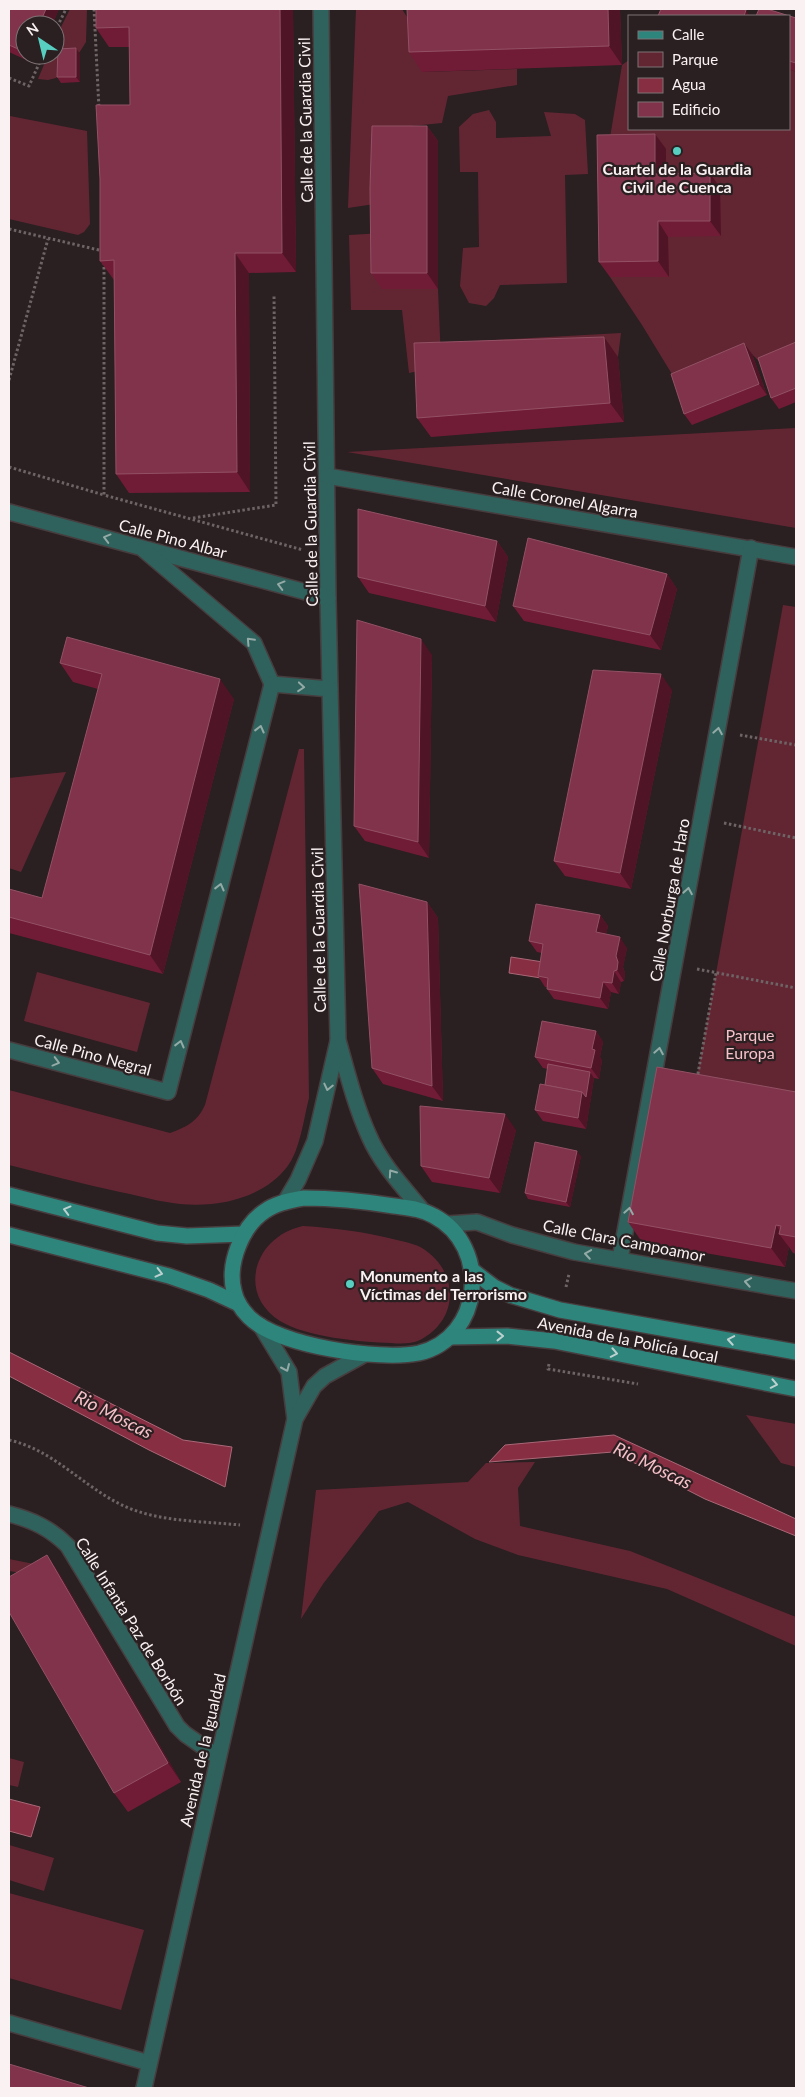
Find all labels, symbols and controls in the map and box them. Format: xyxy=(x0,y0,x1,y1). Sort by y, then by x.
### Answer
north arrow xyxy=(15,15,65,65)
legend xyxy=(628,15,790,130)
text: N xyxy=(23,19,42,39)
text: Calle xyxy=(672,25,705,43)
street label: Calle de la Guardia Civil xyxy=(294,37,316,203)
text: Parque xyxy=(672,50,718,68)
text: Agua xyxy=(672,75,706,93)
text: Edificio xyxy=(672,100,720,118)
marker: Cuartel de la Guardia Civil de Cuenca xyxy=(671,145,683,157)
place label: Cuartel de la Guardia Civil de Cuenca xyxy=(602,159,752,196)
street label: Calle de la Guardia Civil xyxy=(299,441,321,607)
street label: Calle Coronel Algarra xyxy=(491,477,639,521)
street label: Calle Pino Albar xyxy=(117,514,229,562)
one-way arrow xyxy=(103,534,111,544)
one-way arrow xyxy=(276,580,285,591)
one-way arrow xyxy=(247,638,256,647)
one-way arrow xyxy=(297,681,305,692)
one-way arrow xyxy=(254,725,265,734)
one-way arrow xyxy=(712,727,722,736)
street label: Calle Norburga de Haro xyxy=(645,817,693,983)
street label: Calle de la Guardia Civil xyxy=(307,847,329,1013)
one-way arrow xyxy=(214,882,225,891)
one-way arrow xyxy=(682,887,693,896)
park label: Parque Europa xyxy=(725,1025,775,1062)
street label: Calle Pino Negral xyxy=(32,1029,154,1079)
one-way arrow xyxy=(174,1041,184,1049)
one-way arrow xyxy=(653,1047,663,1055)
one-way arrow xyxy=(51,1056,60,1067)
one-way arrow xyxy=(323,1083,334,1092)
one-way arrow xyxy=(389,1169,398,1179)
one-way arrow xyxy=(63,1206,71,1216)
one-way arrow xyxy=(623,1206,634,1215)
street label: Calle Clara Campoamor xyxy=(541,1215,707,1265)
one-way arrow xyxy=(584,1249,593,1259)
place label: Monumento a las Víctimas del Terrorismo xyxy=(359,1266,527,1303)
one-way arrow xyxy=(155,1267,164,1278)
marker: Monumento a las Víctimas del Terrorismo xyxy=(344,1278,356,1290)
one-way arrow xyxy=(744,1278,753,1288)
street label: Avenida de la Policía Local xyxy=(536,1312,720,1366)
one-way arrow xyxy=(496,1331,504,1341)
one-way arrow xyxy=(727,1336,735,1346)
one-way arrow xyxy=(610,1348,618,1358)
one-way arrow xyxy=(280,1363,291,1372)
one-way arrow xyxy=(769,1379,778,1389)
water label: Rio Moscas xyxy=(71,1385,157,1443)
water label: Rio Moscas xyxy=(610,1437,696,1493)
street label: Calle Infanta Paz de Borbón xyxy=(72,1534,192,1708)
street label: Avenida de la Igualdad xyxy=(175,1671,229,1829)

